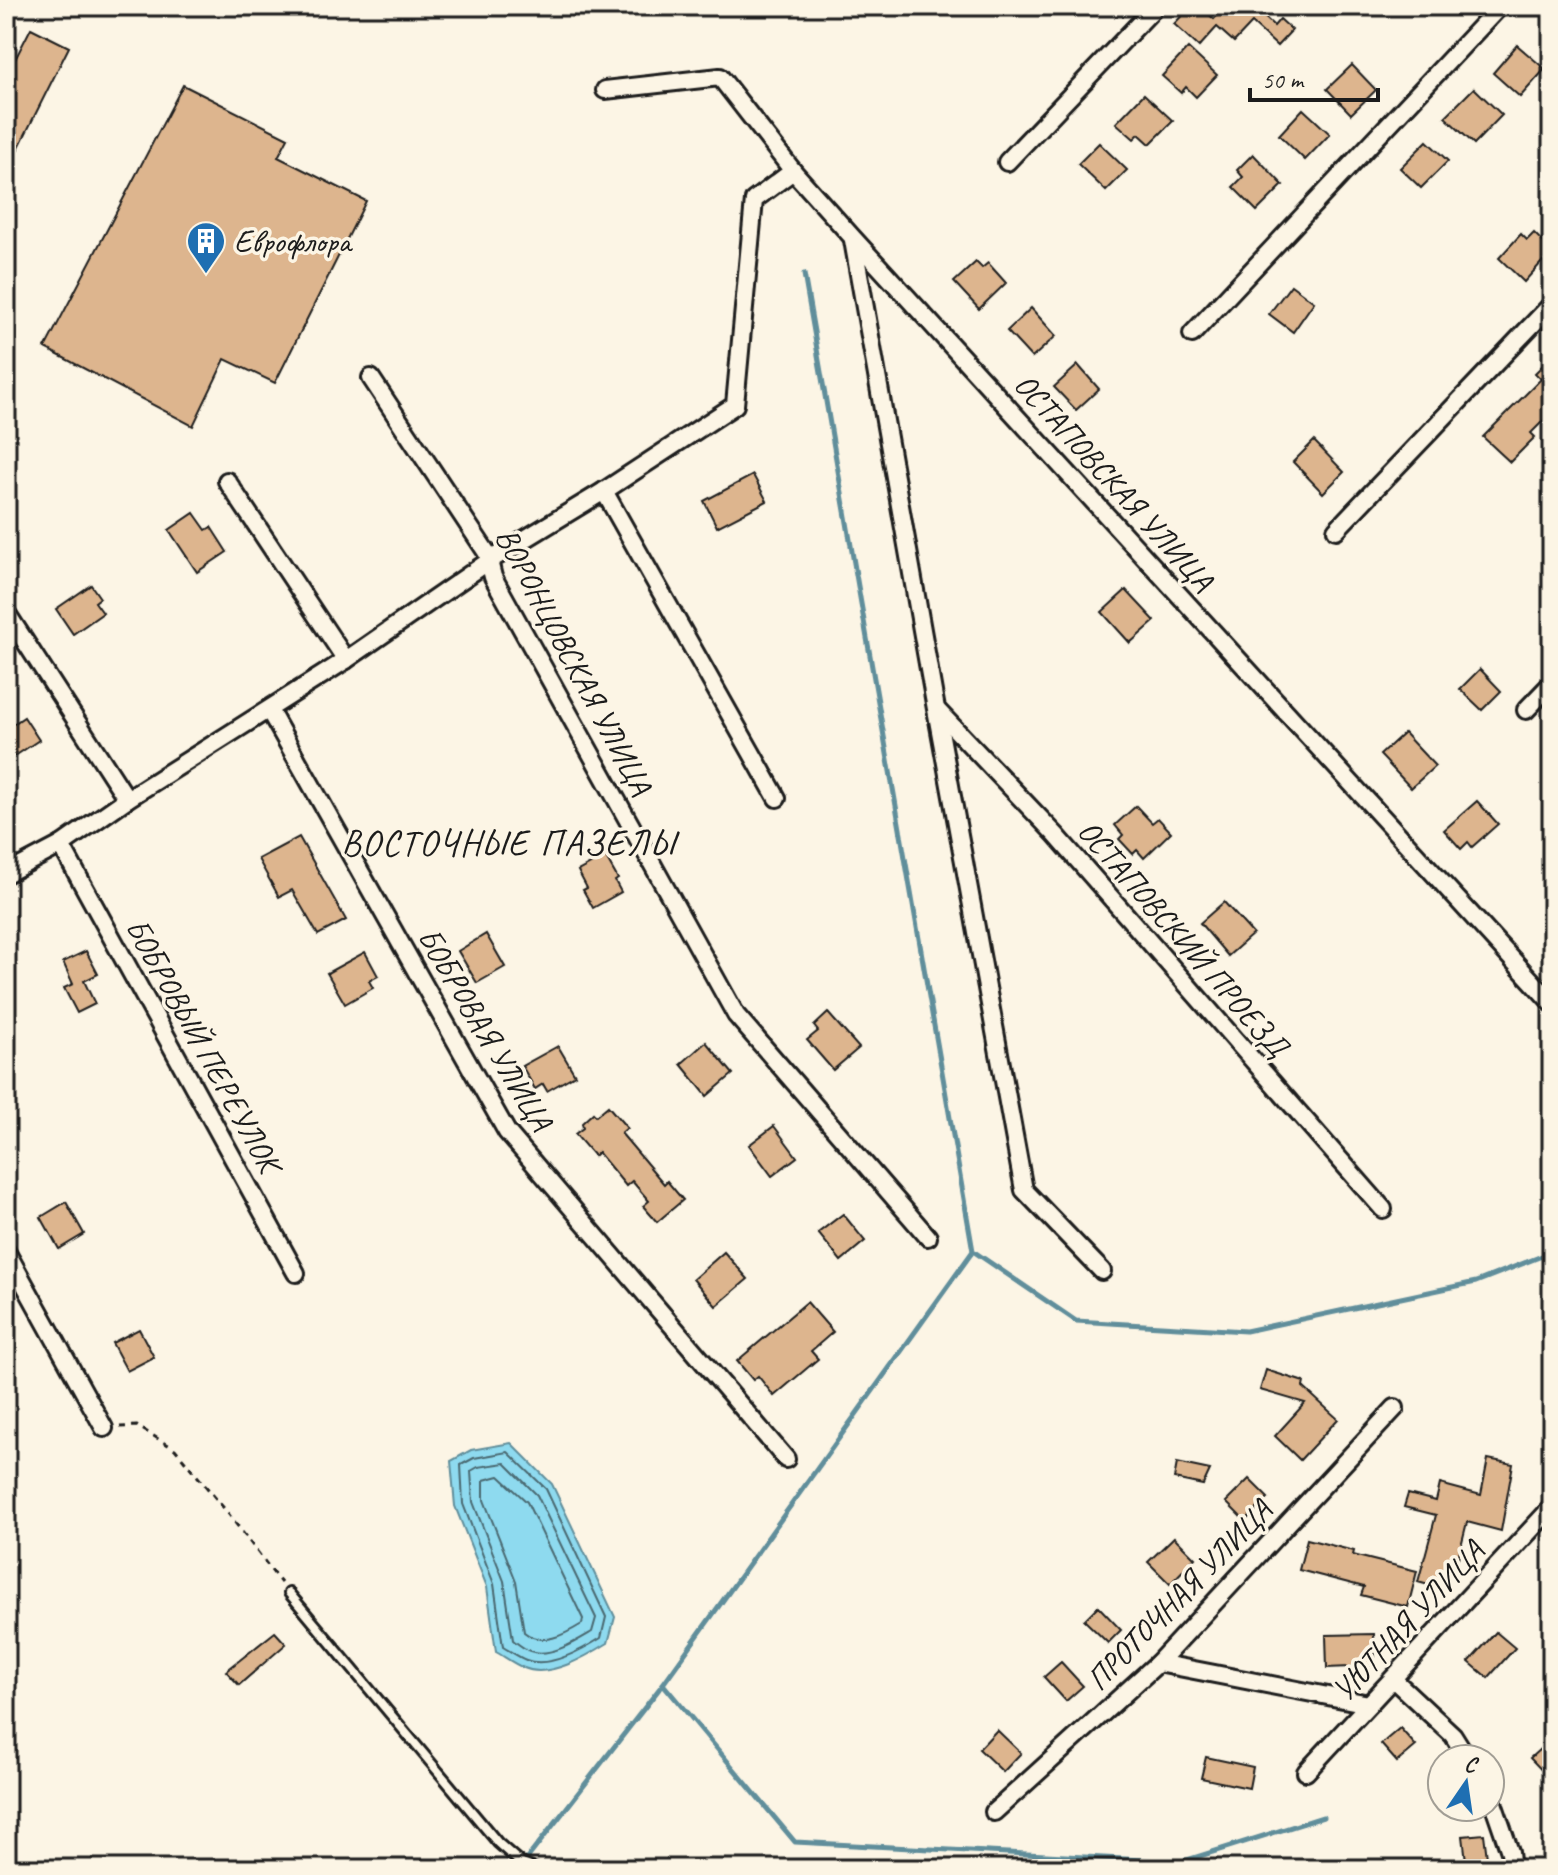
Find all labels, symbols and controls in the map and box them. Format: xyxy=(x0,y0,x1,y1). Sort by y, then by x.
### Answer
scale bar xyxy=(1250,52,1378,102)
text: 50 m xyxy=(1262,65,1305,95)
building icon: Еврофлора xyxy=(185,220,227,275)
place label: Еврофлора xyxy=(234,221,354,262)
street label: ОСТАПОВСКАЯ УЛИЦА xyxy=(1005,364,1223,600)
street label: ВОРОНЦОВСКАЯ УЛИЦА xyxy=(486,520,662,802)
street label: ОСТАПОВСКИЙ ПРОЕЗД xyxy=(1069,811,1299,1067)
district label: ВОСТОЧНЫЕ ПАЗЕЛЫ xyxy=(342,820,681,866)
street label: БОБРОВЫЙ ПЕРЕУЛОК xyxy=(116,911,293,1184)
street label: БОБРОВАЯ УЛИЦА xyxy=(408,920,563,1140)
street label: ПРОТОЧНАЯ УЛИЦА xyxy=(1077,1489,1282,1699)
street label: УЮТНАЯ УЛИЦА xyxy=(1323,1531,1494,1710)
north arrow xyxy=(1426,1743,1506,1823)
text: С xyxy=(1462,1750,1482,1780)

